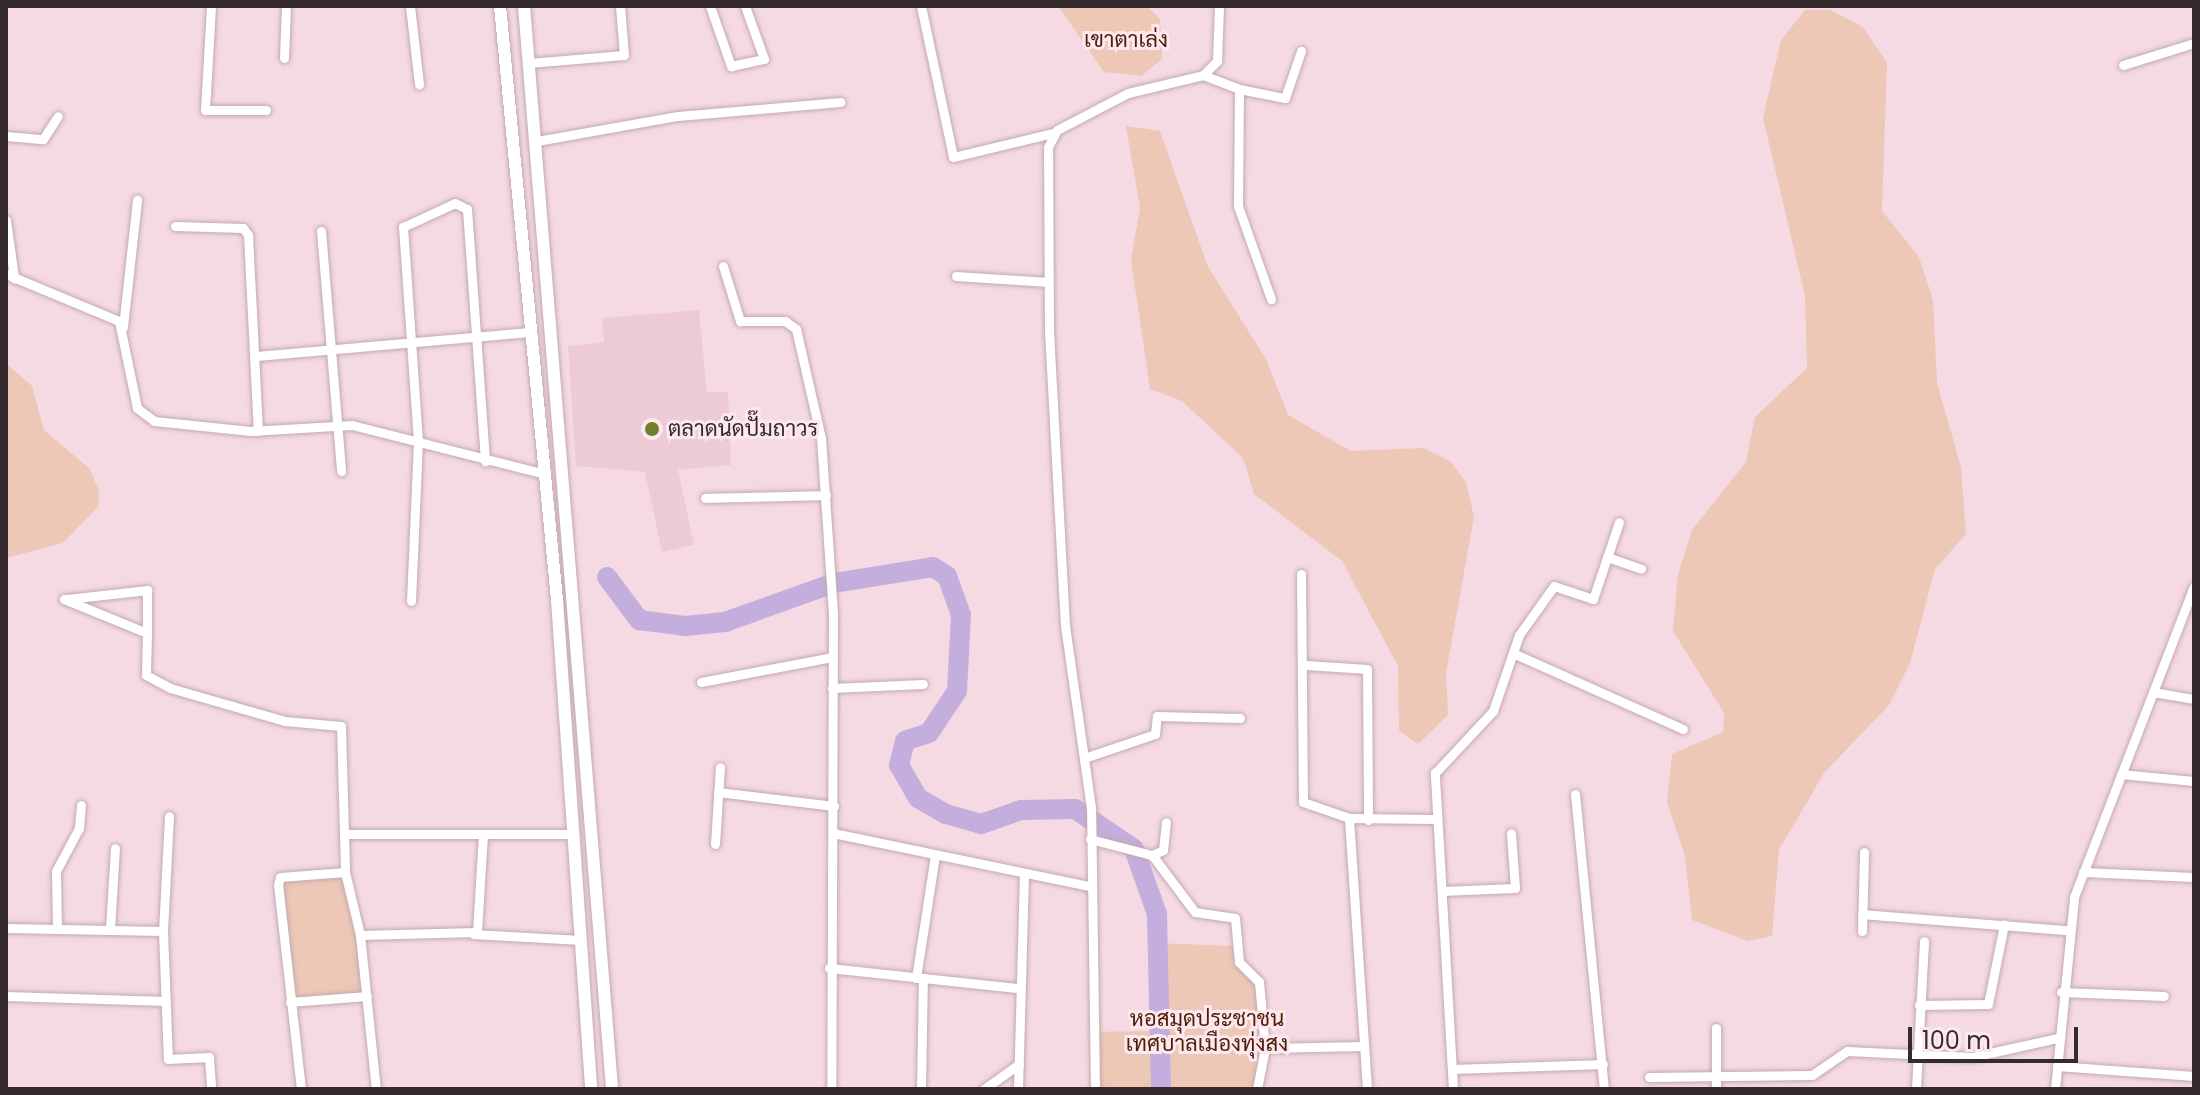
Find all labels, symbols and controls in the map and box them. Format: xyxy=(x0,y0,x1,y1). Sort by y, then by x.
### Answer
park label: เขาตาเล่ง xyxy=(1084,27,1168,53)
place label: ตลาดนัดปั๊มถาวร xyxy=(668,416,818,442)
marker: ตลาดนัดปั๊มถาวร xyxy=(643,420,661,438)
park label: หอสมุดประชาชน เทศบาลเมืองทุ่งสง xyxy=(1126,1005,1288,1056)
scale bar xyxy=(1912,1011,2082,1061)
text: 100 m xyxy=(1922,1024,1991,1057)

